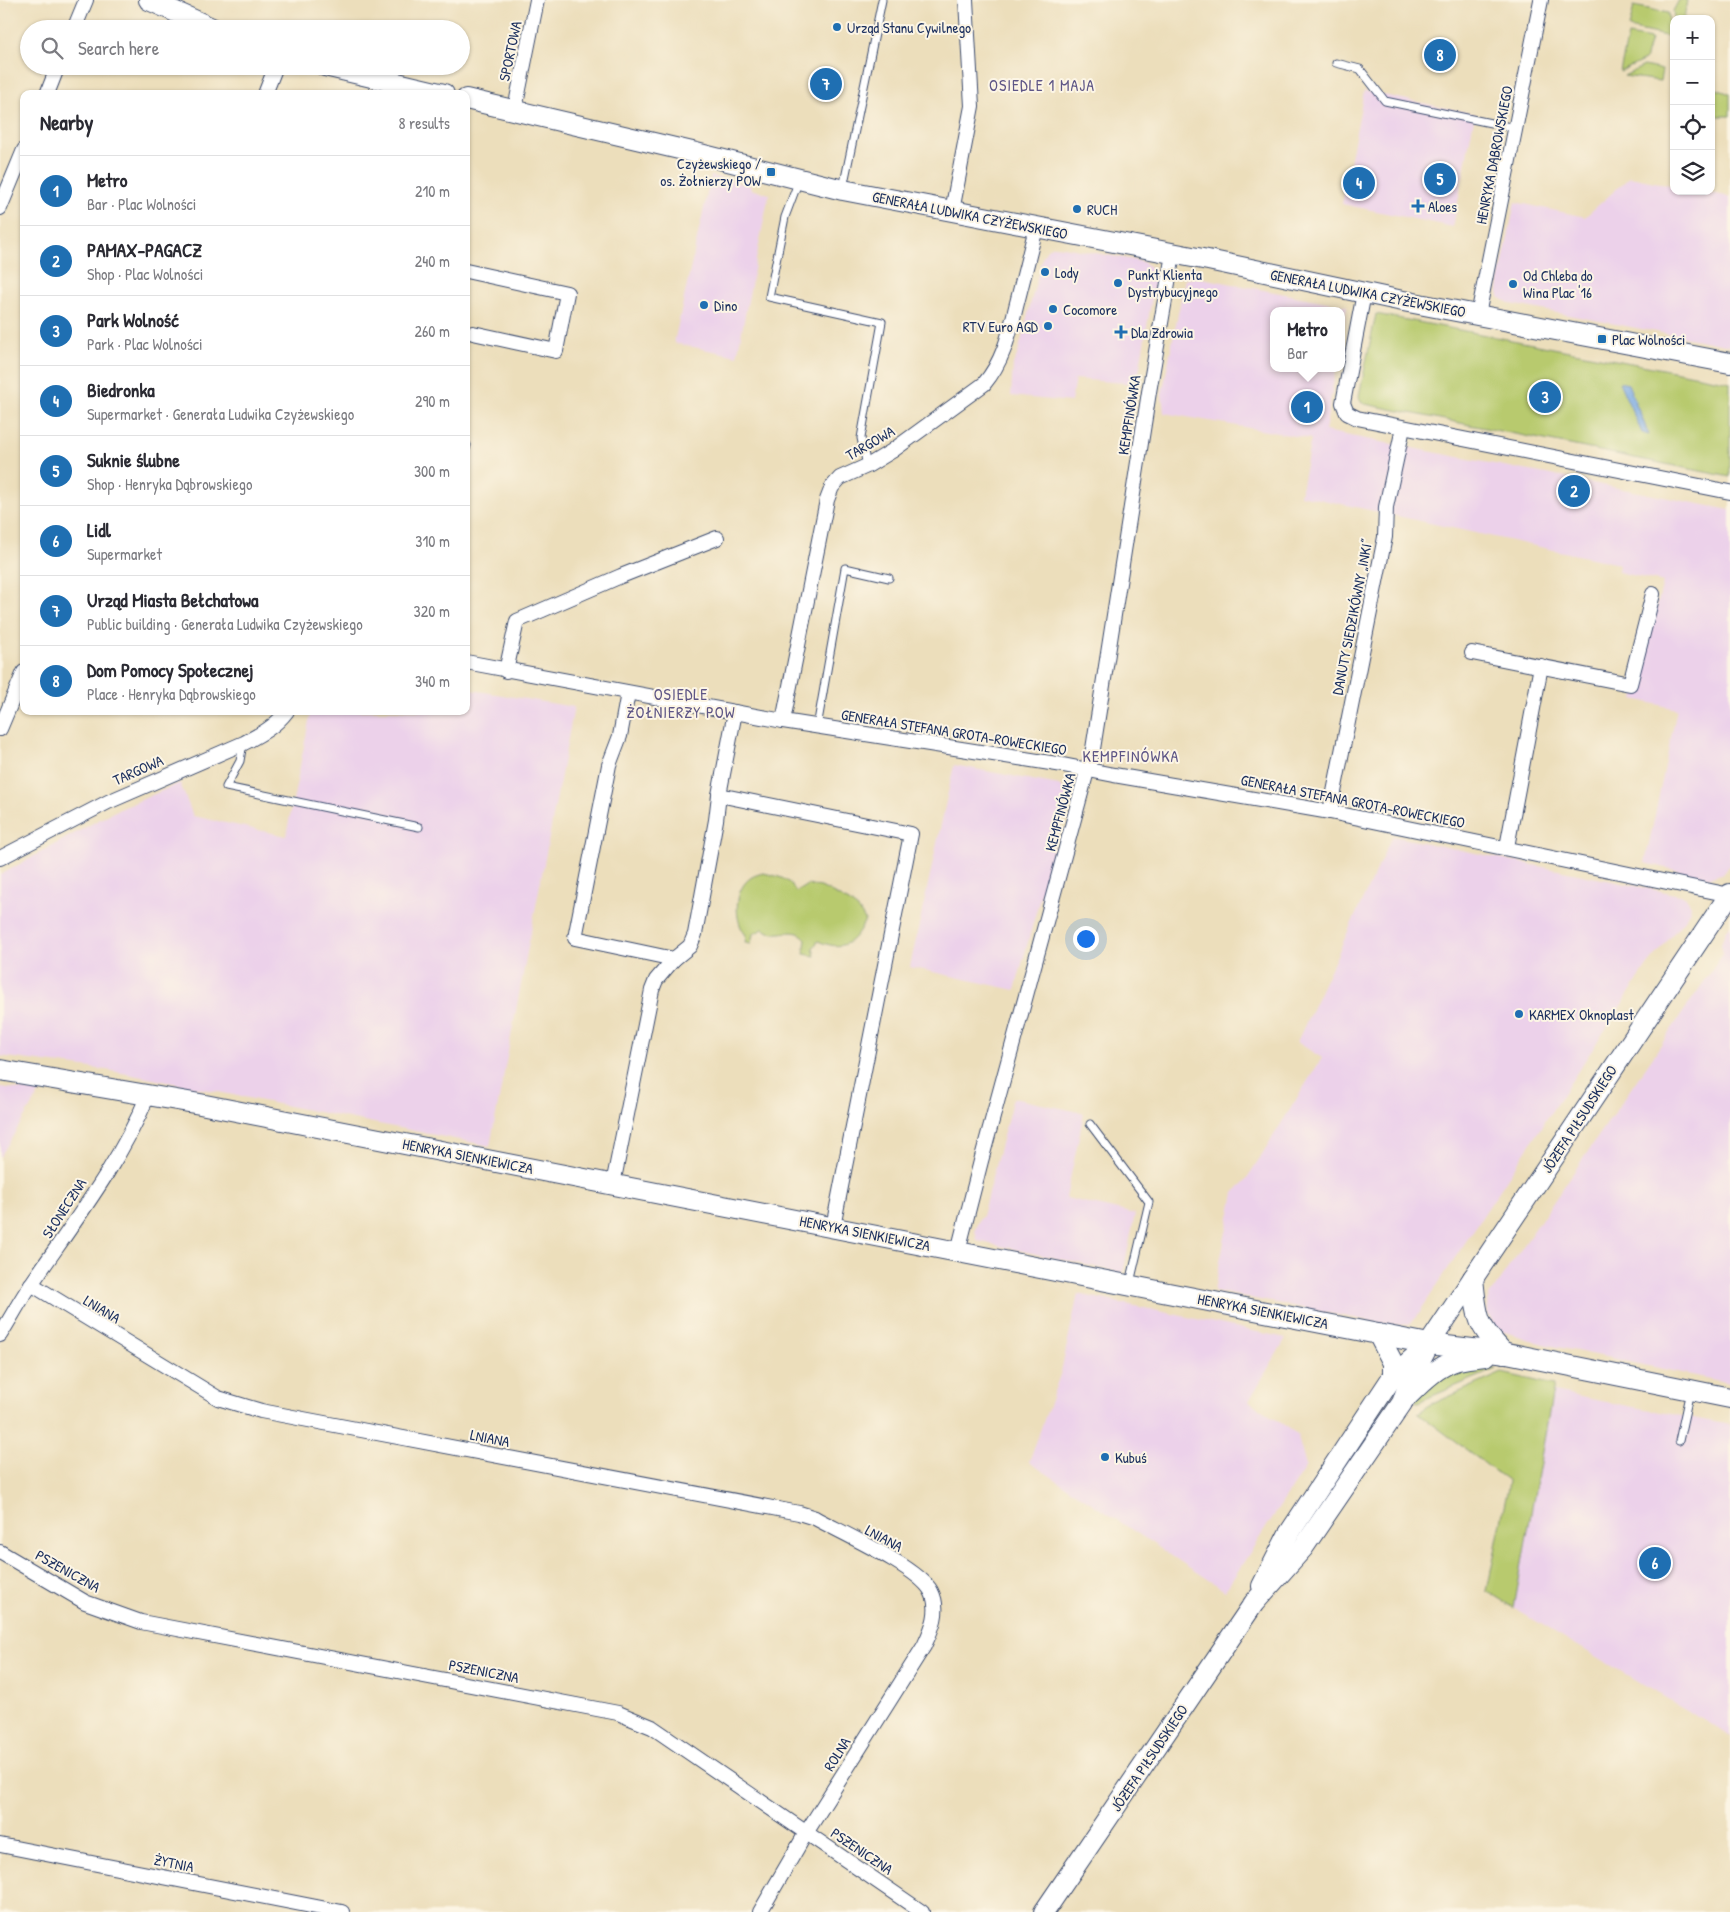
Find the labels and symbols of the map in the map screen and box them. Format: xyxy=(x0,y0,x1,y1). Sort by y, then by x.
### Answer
place label: Urząd Stanu Cywilnego xyxy=(847,17,971,38)
street label: SPORTOWA xyxy=(493,18,527,83)
marker: Urząd Stanu Cywilnego xyxy=(831,21,843,33)
pin: 8 xyxy=(1424,36,1456,74)
pin: 7 xyxy=(810,65,842,103)
district label: OSIEDLE 1 MAJA xyxy=(989,74,1095,96)
street label: HENRYKA DĄBROWSKIEGO xyxy=(1470,84,1518,226)
place label: Czyżewskiego / os. Żołnierzy POW xyxy=(660,153,762,191)
pin: 5 xyxy=(1424,160,1456,198)
pin: 4 xyxy=(1343,164,1375,202)
marker: Czyżewskiego / os. Żołnierzy POW xyxy=(765,166,777,178)
street label: GENERAŁA LUDWIKA CZYŻEWSKIEGO xyxy=(870,186,1070,244)
place label: Aloes xyxy=(1428,196,1457,217)
place label: RUCH xyxy=(1087,199,1117,220)
marker: Aloes xyxy=(1412,200,1424,212)
marker: RUCH xyxy=(1071,203,1083,215)
place label: Lody xyxy=(1055,262,1079,283)
place label: Punkt Klienta Dystrybucyjnego xyxy=(1128,264,1218,302)
street label: GENERAŁA LUDWIKA CZYŻEWSKIEGO xyxy=(1268,264,1468,322)
place label: Od Chleba do Wina Plac '16 xyxy=(1523,265,1593,303)
marker: Lody xyxy=(1039,266,1051,278)
marker: Punkt Klienta Dystrybucyjnego xyxy=(1112,277,1124,289)
marker: Od Chleba do Wina Plac '16 xyxy=(1507,278,1519,290)
place label: Dino xyxy=(714,295,737,316)
marker: Dino xyxy=(698,299,710,311)
place label: Cocomore xyxy=(1063,299,1117,320)
marker: Cocomore xyxy=(1047,303,1059,315)
place label: RTV Euro AGD xyxy=(963,316,1039,337)
marker: RTV Euro AGD xyxy=(1042,320,1054,332)
place label: Dla Zdrowia xyxy=(1131,322,1193,343)
marker: Dla Zdrowia xyxy=(1115,326,1127,338)
place label: Plac Wolności xyxy=(1612,329,1685,350)
marker: Plac Wolności xyxy=(1596,333,1608,345)
street label: KEMPFINÓWKA xyxy=(1112,373,1146,456)
pin: 3 xyxy=(1529,378,1561,416)
pin: 1 xyxy=(1291,388,1323,426)
street label: TARGOWA xyxy=(842,420,899,465)
pin: 2 xyxy=(1558,472,1590,510)
street label: DANUTY SIEDZIKÓWNY „INKI” xyxy=(1327,537,1378,697)
district label: OSIEDLE ŻOŁNIERZY POW xyxy=(626,683,736,723)
street label: GENERAŁA STEFANA GROTA-ROWECKIEGO xyxy=(840,704,1068,760)
district label: KEMPFINÓWKA xyxy=(1083,745,1179,767)
street label: TARGOWA xyxy=(109,749,167,790)
street label: GENERAŁA STEFANA GROTA-ROWECKIEGO xyxy=(1239,769,1467,833)
street label: KEMPFINÓWKA xyxy=(1039,770,1081,854)
your location xyxy=(1073,926,1099,952)
place label: KARMEX Oknoplast xyxy=(1529,1004,1634,1025)
marker: KARMEX Oknoplast xyxy=(1513,1008,1525,1020)
street label: JÓZEFA PIŁSUDSKIEGO xyxy=(1536,1061,1622,1177)
street label: HENRYKA SIENKIEWICZA xyxy=(401,1133,536,1179)
street label: SŁONECZNA xyxy=(37,1173,92,1242)
street label: HENRYKA SIENKIEWICZA xyxy=(798,1210,933,1256)
street label: HENRYKA SIENKIEWICZA xyxy=(1196,1288,1331,1334)
street label: LNIANA xyxy=(80,1290,125,1329)
street label: LNIANA xyxy=(469,1424,512,1452)
place label: Kubuś xyxy=(1115,1447,1147,1468)
marker: Kubuś xyxy=(1099,1451,1111,1463)
street label: LNIANA xyxy=(862,1519,907,1557)
pin: 6 xyxy=(1639,1544,1671,1582)
street label: PSZENICZNA xyxy=(32,1545,105,1598)
street label: PSZENICZNA xyxy=(447,1654,522,1688)
street label: JÓZEFA PIŁSUDSKIEGO xyxy=(1105,1700,1193,1816)
street label: ROLNA xyxy=(819,1733,856,1775)
street label: PSZENICZNA xyxy=(827,1822,898,1880)
street label: ŻYTNIA xyxy=(152,1849,196,1877)

